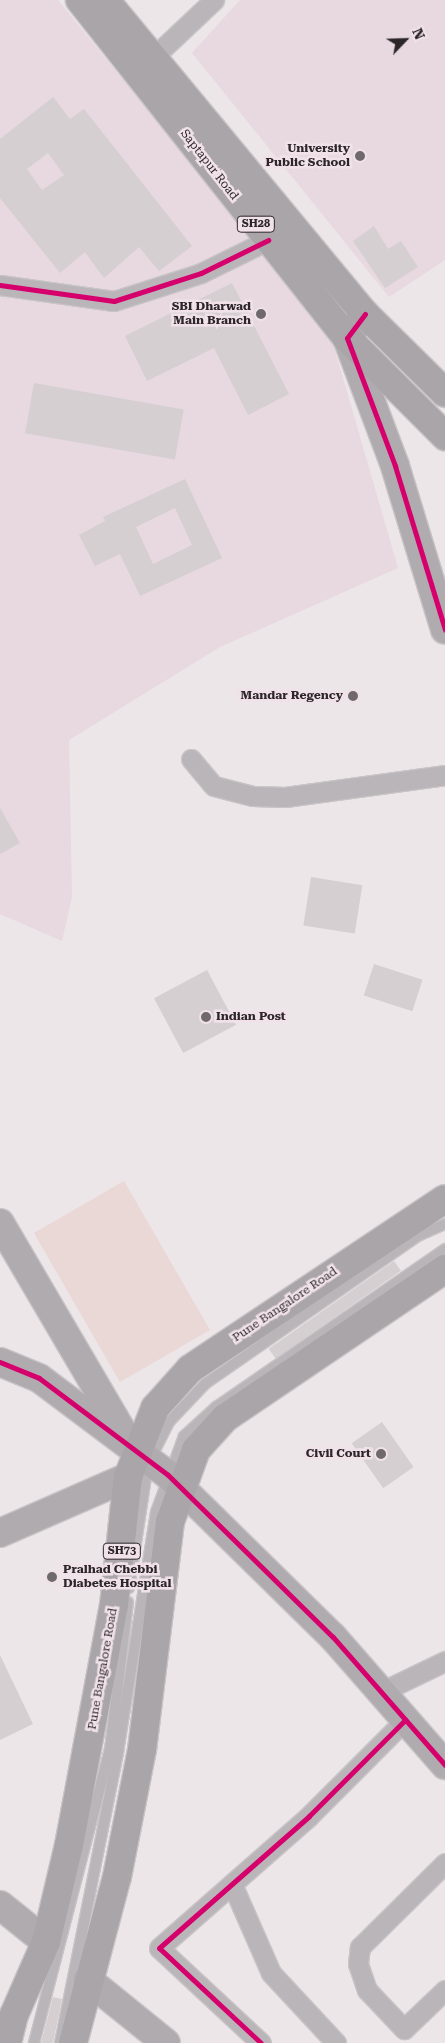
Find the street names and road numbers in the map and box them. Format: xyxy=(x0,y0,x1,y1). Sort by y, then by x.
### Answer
street label: Saptapur Road xyxy=(177,127,241,203)
road number: SH28 xyxy=(236,215,276,232)
street label: Pune Bangalore Road xyxy=(230,1265,340,1345)
road number: SH73 xyxy=(102,1542,142,1560)
street label: Pune Bangalore Road xyxy=(85,1607,121,1731)

